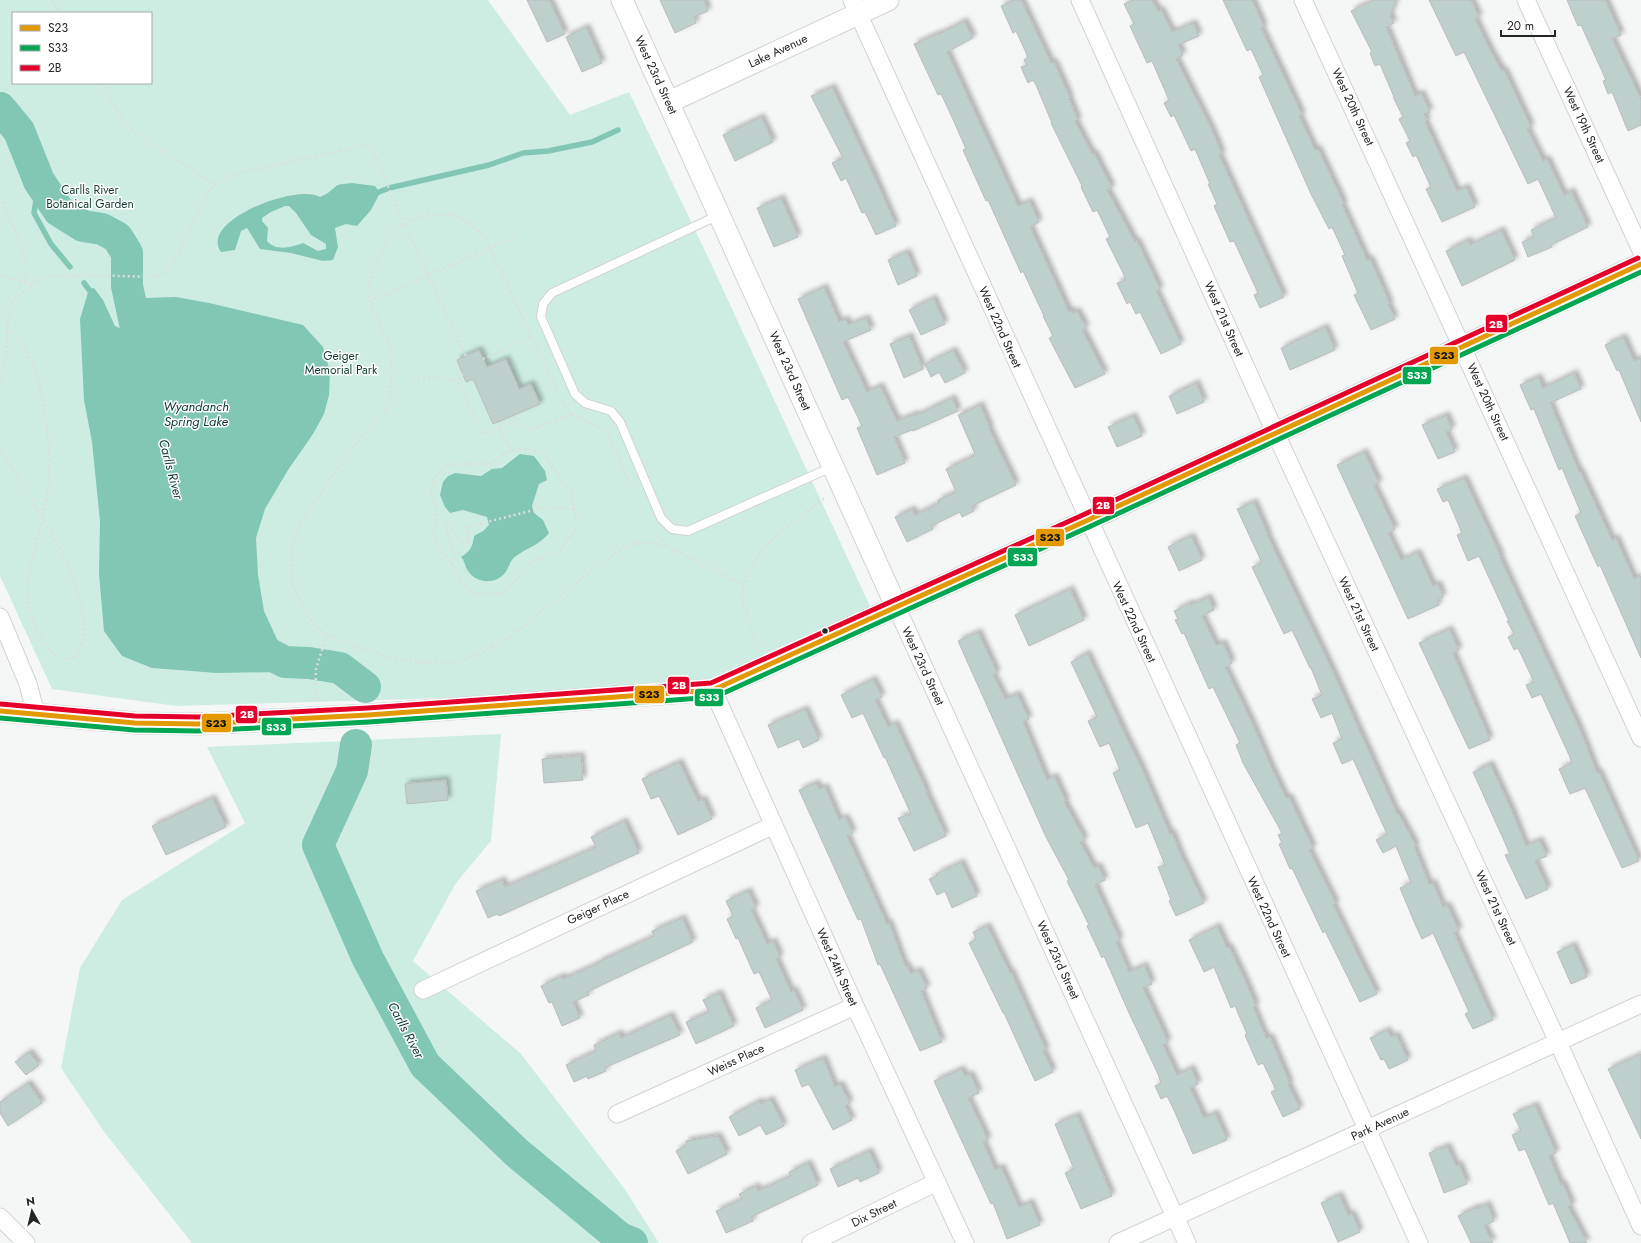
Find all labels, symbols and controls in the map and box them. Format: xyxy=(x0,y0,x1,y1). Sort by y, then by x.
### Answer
legend xyxy=(12,12,152,84)
scale bar xyxy=(1501,12,1555,38)
text: 20 m xyxy=(1507,17,1534,35)
text: S23 xyxy=(48,19,68,37)
street label: Lake Avenue xyxy=(745,29,811,73)
street label: West 23rd Street xyxy=(630,33,682,117)
text: S33 xyxy=(48,39,68,57)
text: 2B xyxy=(48,59,62,77)
street label: West 20th Street xyxy=(1327,65,1379,149)
street label: West 19th Street xyxy=(1558,84,1610,166)
park label: Carlls River Botanical Garden xyxy=(46,181,134,213)
street label: West 21st Street xyxy=(1199,279,1249,360)
street label: West 22nd Street xyxy=(974,283,1026,371)
line badge: 2B xyxy=(1485,314,1508,333)
text: 2B xyxy=(1489,316,1503,332)
street label: West 23rd Street xyxy=(764,329,816,414)
line badge: S23 xyxy=(1429,346,1459,365)
park label: Geiger Memorial Park xyxy=(305,347,378,379)
text: S23 xyxy=(1434,347,1455,363)
street label: West 20th Street xyxy=(1462,360,1514,444)
line badge: S33 xyxy=(1402,366,1432,385)
text: S33 xyxy=(1407,367,1427,383)
water label: Wyandanch Spring Lake xyxy=(163,397,229,431)
water label: Carlls River xyxy=(154,437,188,502)
line badge: 2B xyxy=(1092,496,1115,515)
text: 2B xyxy=(1096,497,1110,513)
line badge: S23 xyxy=(1035,528,1065,547)
text: S23 xyxy=(1040,529,1061,545)
line badge: S33 xyxy=(1007,547,1038,567)
text: S33 xyxy=(1013,549,1033,565)
street label: West 21st Street xyxy=(1334,574,1384,654)
street label: West 22nd Street xyxy=(1107,579,1161,666)
street label: West 23rd Street xyxy=(897,624,949,708)
unlabelled marker xyxy=(820,626,830,636)
line badge: 2B xyxy=(667,676,690,695)
text: 2B xyxy=(672,677,686,693)
line badge: S23 xyxy=(634,685,665,704)
text: S23 xyxy=(639,686,660,702)
line badge: S33 xyxy=(694,688,724,707)
text: S33 xyxy=(699,689,719,705)
line badge: 2B xyxy=(235,705,258,724)
text: 2B xyxy=(240,706,254,722)
line badge: S23 xyxy=(201,713,232,733)
text: S23 xyxy=(206,715,227,731)
line badge: S33 xyxy=(261,717,292,736)
text: S33 xyxy=(266,719,286,735)
street label: West 21st Street xyxy=(1471,868,1521,948)
street label: West 22nd Street xyxy=(1242,874,1296,961)
street label: Geiger Place xyxy=(564,885,632,929)
street label: West 23rd Street xyxy=(1032,918,1084,1002)
street label: West 24th Street xyxy=(812,925,862,1009)
water label: Carlls River xyxy=(383,998,429,1062)
street label: Weiss Place xyxy=(705,1039,767,1081)
street label: Park Avenue xyxy=(1348,1103,1412,1145)
north arrow xyxy=(12,1191,52,1231)
text: N xyxy=(25,1193,36,1210)
street label: Dix Street xyxy=(848,1194,900,1232)

